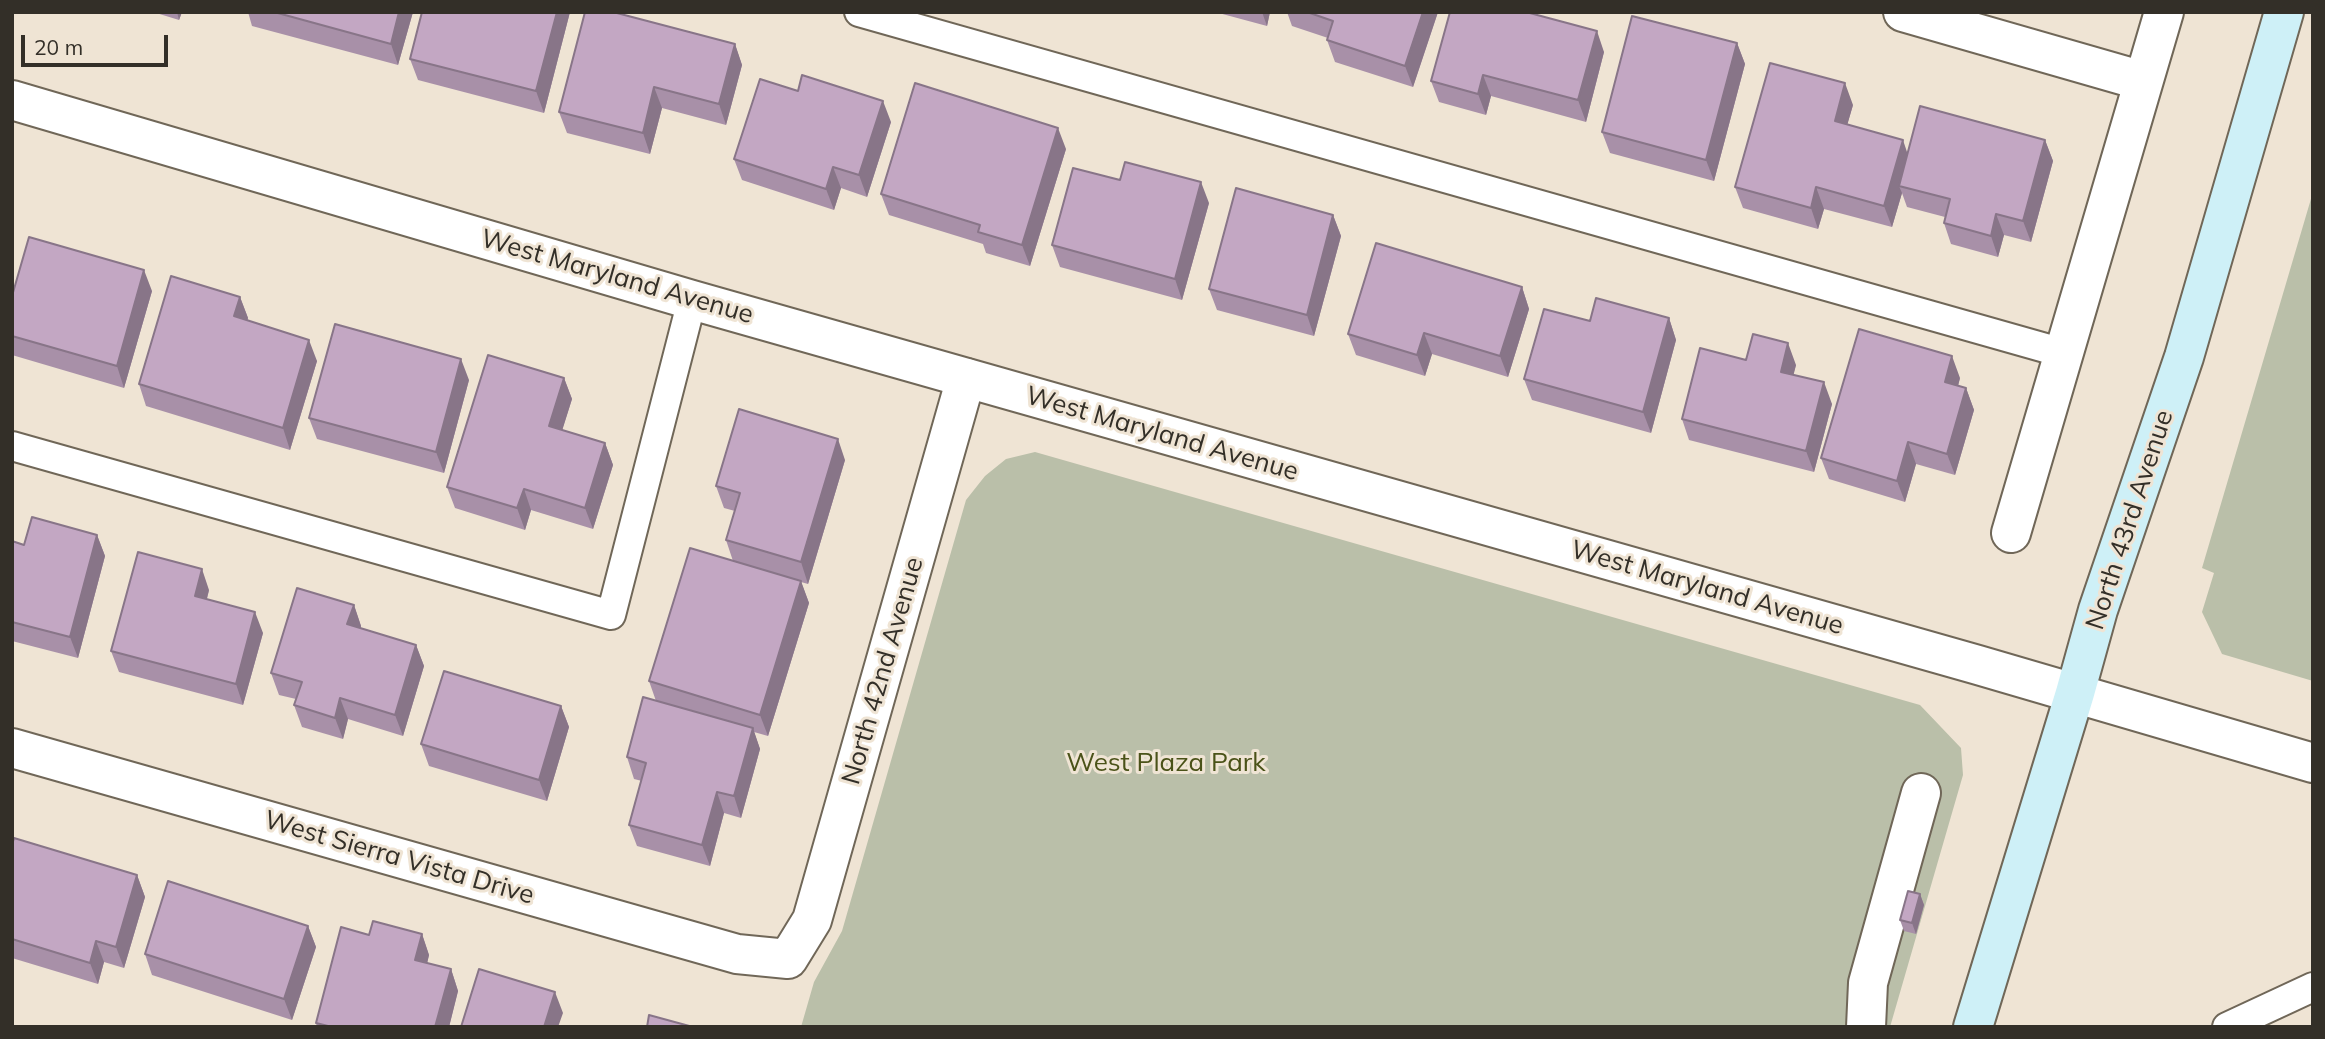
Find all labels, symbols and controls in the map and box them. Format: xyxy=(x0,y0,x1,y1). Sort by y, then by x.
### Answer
scale bar xyxy=(24,21,172,65)
text: 20 m xyxy=(34,34,83,60)
street label: West Maryland Avenue xyxy=(477,223,757,331)
street label: West Maryland Avenue xyxy=(1022,380,1302,488)
street label: North 43rd Avenue xyxy=(2080,406,2180,634)
street label: West Maryland Avenue xyxy=(1567,534,1847,642)
street label: North 42nd Avenue xyxy=(836,554,930,788)
park label: West Plaza Park xyxy=(1066,747,1266,779)
street label: West Sierra Vista Drive xyxy=(260,805,538,911)

